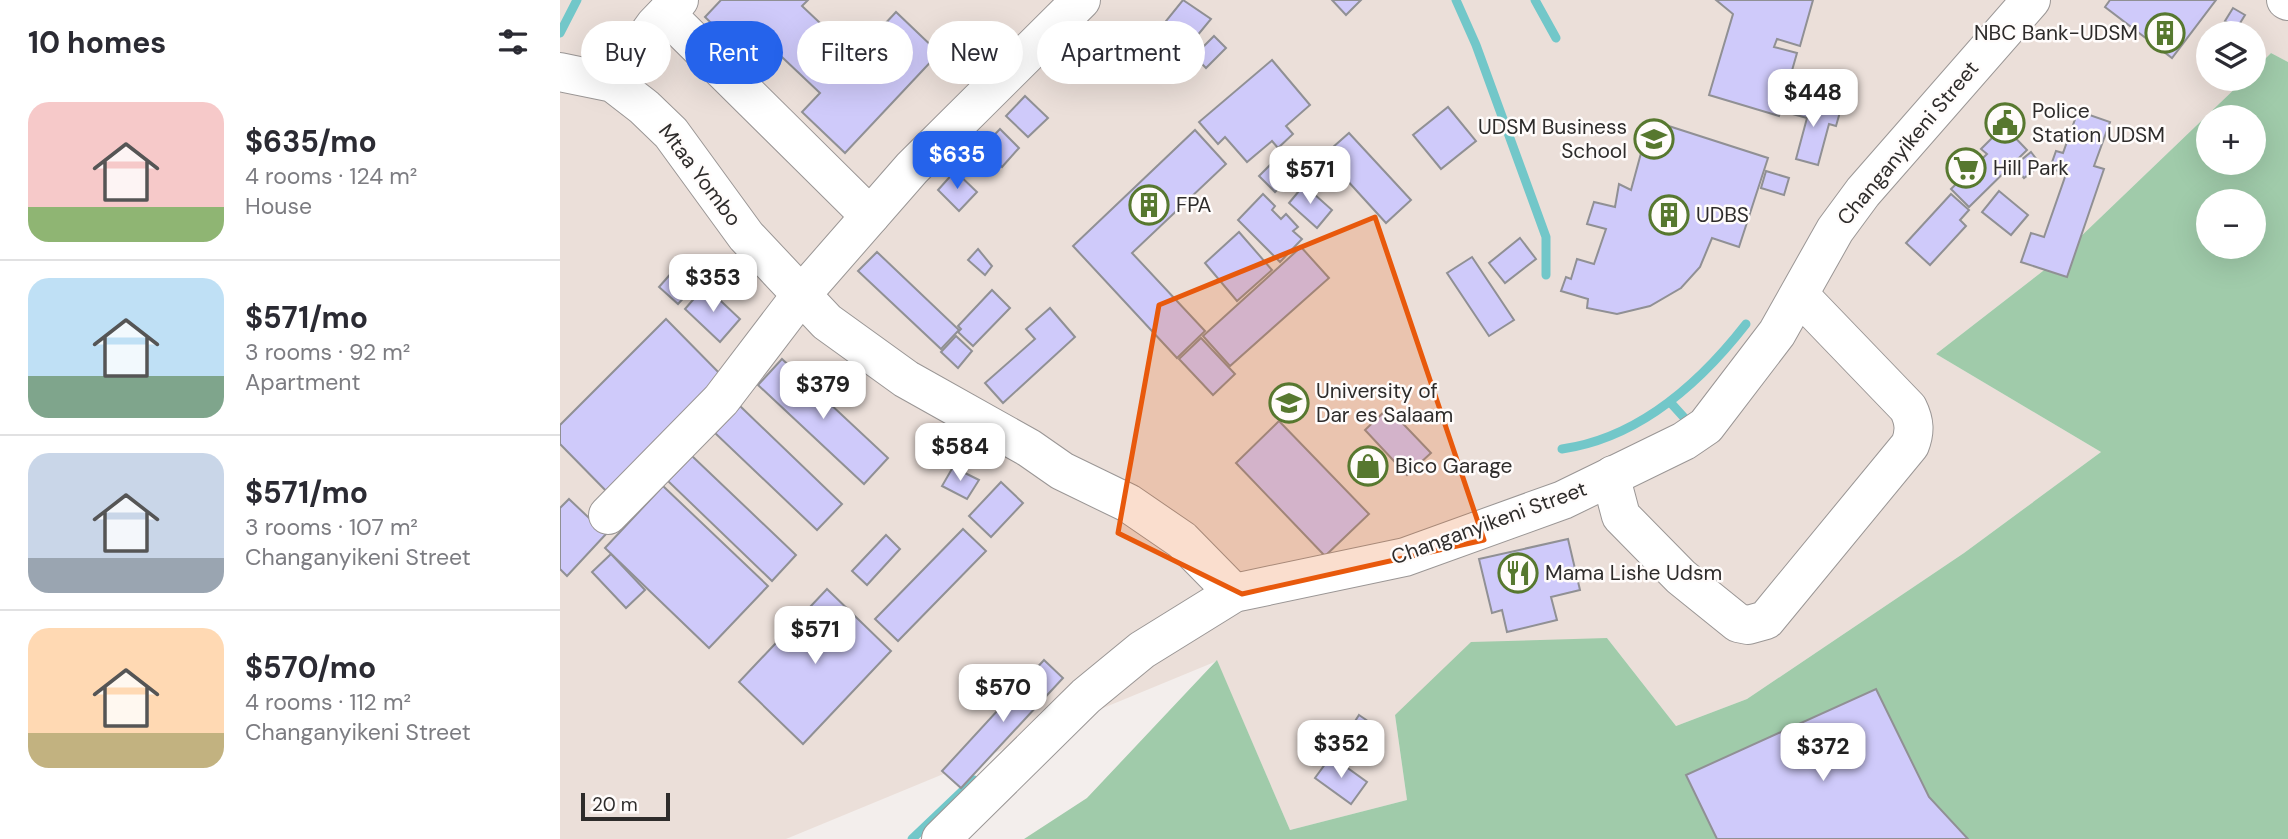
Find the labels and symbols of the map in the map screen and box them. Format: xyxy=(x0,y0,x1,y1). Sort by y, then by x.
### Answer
building icon: NBC Bank-UDSM xyxy=(2144,12,2186,54)
place label: NBC Bank-UDSM xyxy=(1974,19,2138,47)
street label: Changanyikeni Street xyxy=(1831,55,1985,231)
pin: $448 xyxy=(1772,69,1854,129)
place label: Police Station UDSM xyxy=(2032,97,2165,149)
public building icon: Police Station UDSM xyxy=(1984,102,2026,144)
place label: UDSM Business School xyxy=(1478,113,1627,165)
street label: Mtaa Yombo xyxy=(652,118,748,232)
school or university icon: UDSM Business School xyxy=(1633,118,1675,160)
pin: $635 xyxy=(916,132,998,191)
pin: $571 xyxy=(1269,146,1351,206)
supermarket icon: Hill Park xyxy=(1945,147,1987,189)
place label: Hill Park xyxy=(1993,154,2069,182)
building icon: FPA xyxy=(1128,184,1170,226)
place label: FPA xyxy=(1176,191,1212,219)
building icon: UDBS xyxy=(1648,194,1690,236)
place label: UDBS xyxy=(1696,201,1749,229)
pin: $353 xyxy=(672,254,754,314)
pin: $379 xyxy=(782,362,864,421)
place label: University of Dar es Salaam xyxy=(1316,377,1453,429)
school or university icon: University of Dar es Salaam xyxy=(1268,382,1310,424)
pin: $584 xyxy=(919,424,1001,483)
shop icon: Bico Garage xyxy=(1347,445,1389,487)
place label: Bico Garage xyxy=(1395,452,1513,480)
street label: Changanyikeni Street xyxy=(1387,475,1591,571)
restaurant icon: Mama Lishe Udsm xyxy=(1497,552,1539,594)
place label: Mama Lishe Udsm xyxy=(1545,559,1722,587)
pin: $571 xyxy=(774,606,856,666)
pin: $570 xyxy=(962,664,1044,724)
pin: $352 xyxy=(1300,720,1382,780)
pin: $372 xyxy=(1782,724,1864,783)
scale bar xyxy=(581,790,670,822)

